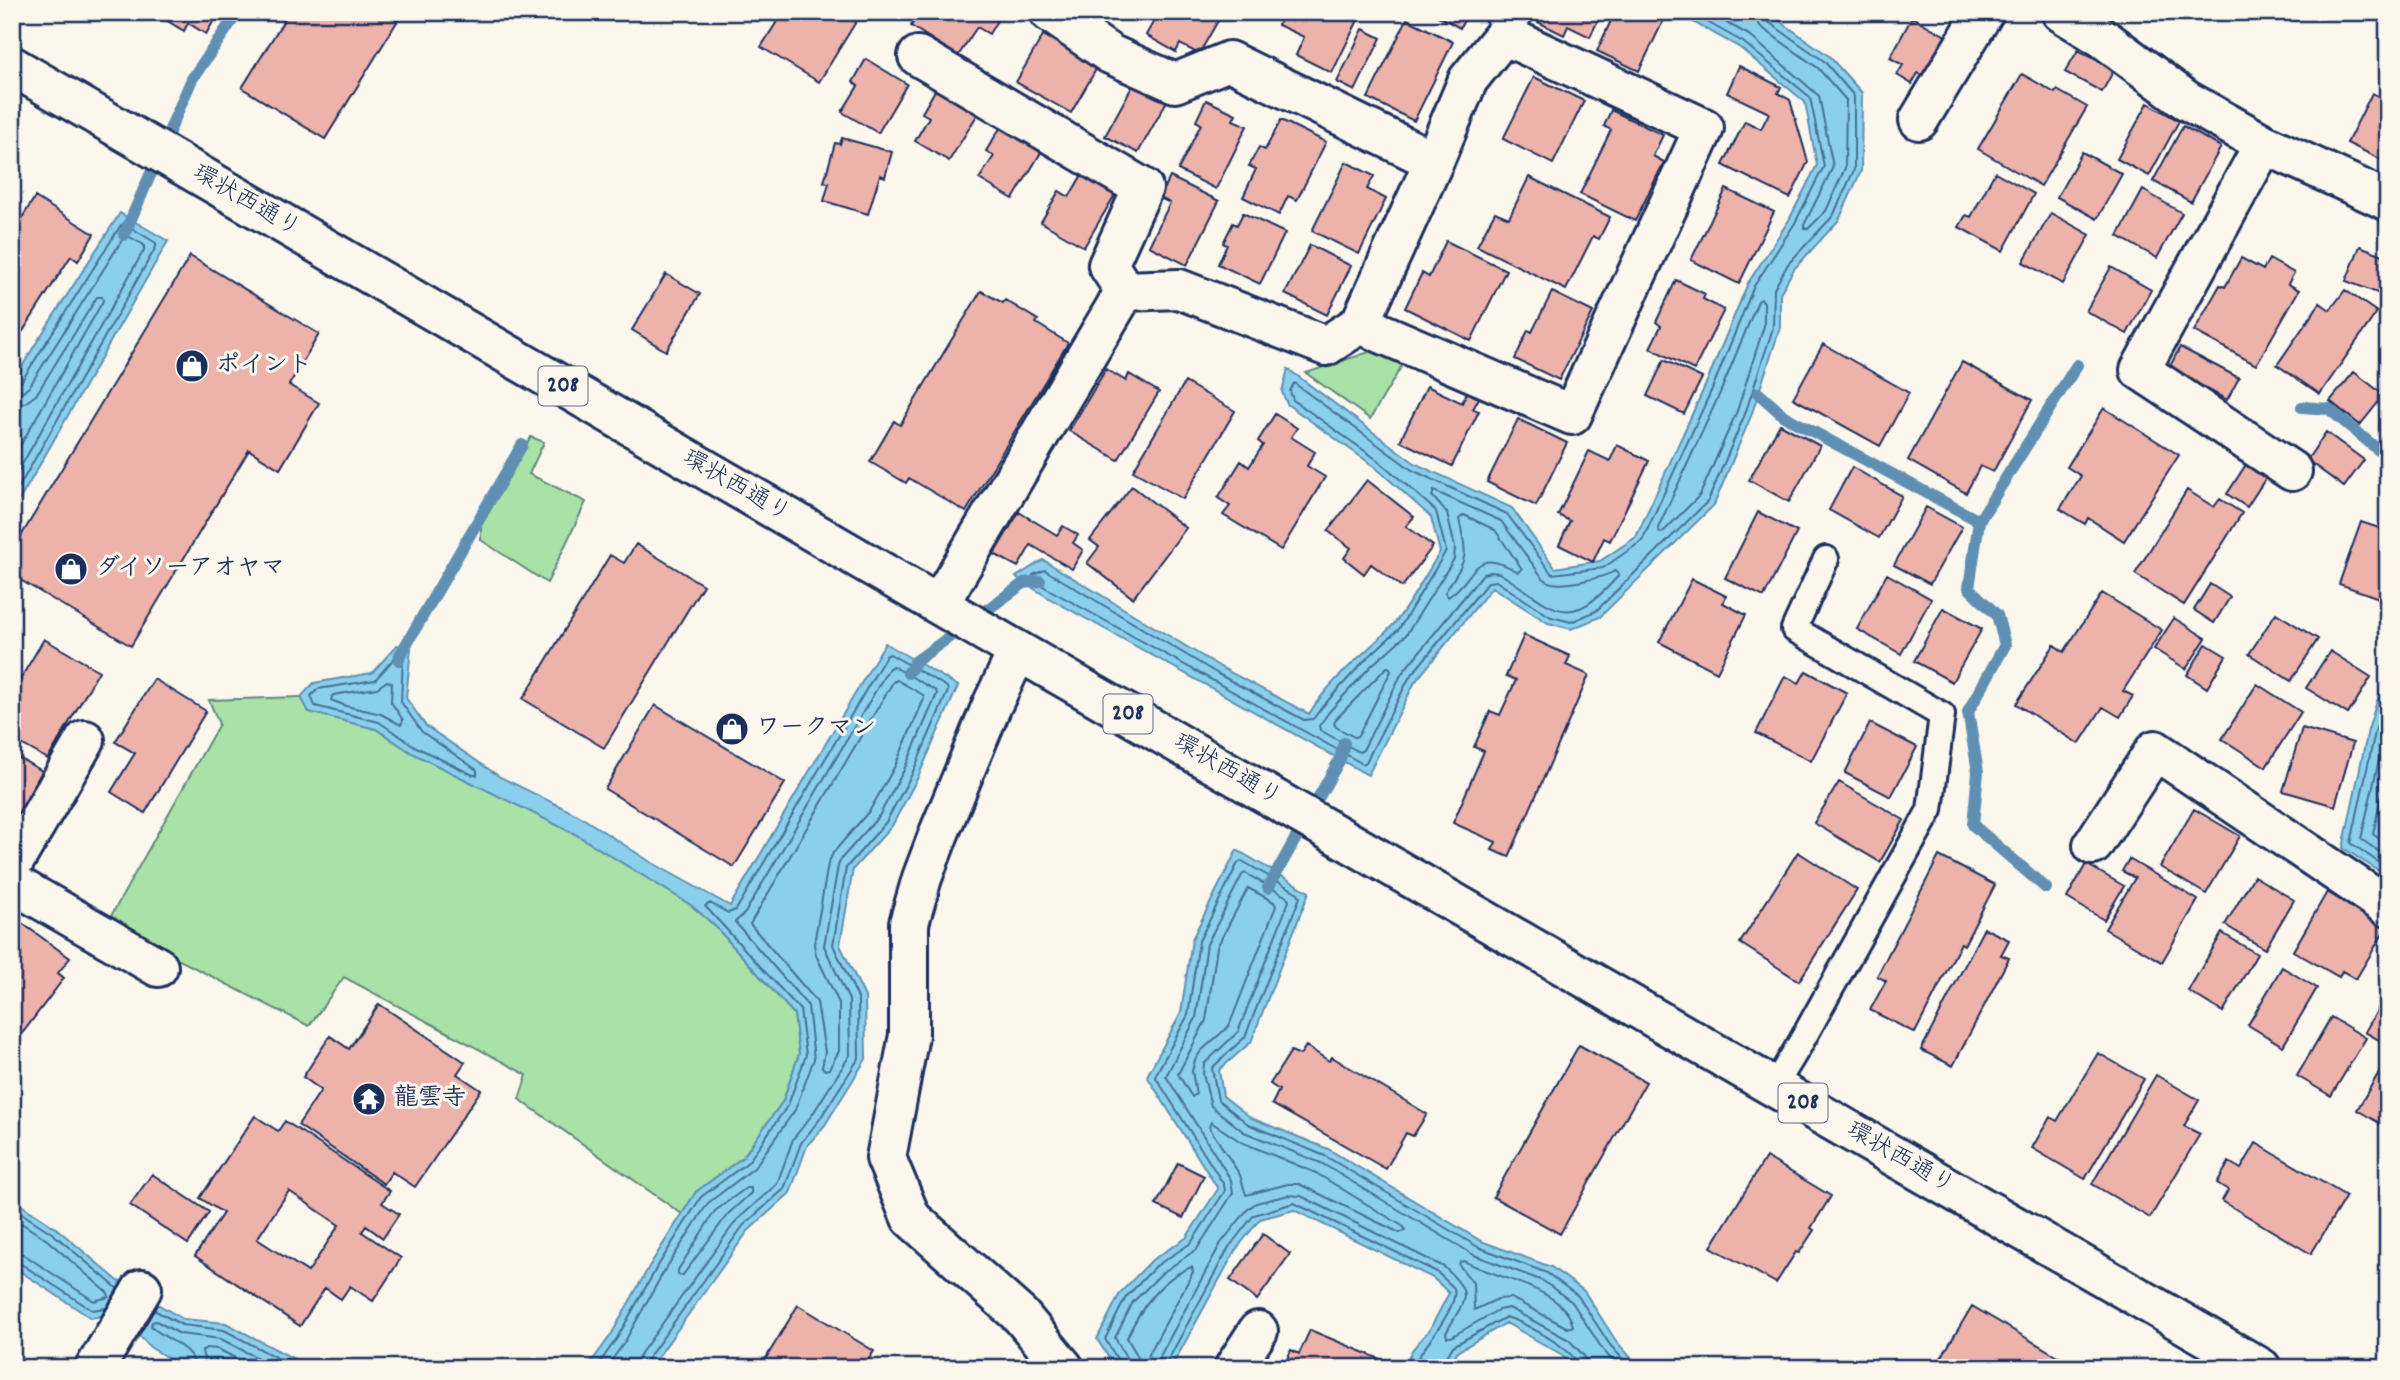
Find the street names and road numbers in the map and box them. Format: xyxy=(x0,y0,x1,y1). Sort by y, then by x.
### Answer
street label: 環状西通り xyxy=(186,157,306,247)
road number: 208 xyxy=(538,366,588,406)
street label: 環状西通り xyxy=(676,442,796,532)
road number: 208 xyxy=(1104,694,1152,734)
street label: 環状西通り xyxy=(1167,726,1287,816)
road number: 208 xyxy=(1778,1084,1828,1122)
street label: 環状西通り xyxy=(1840,1114,1960,1204)

